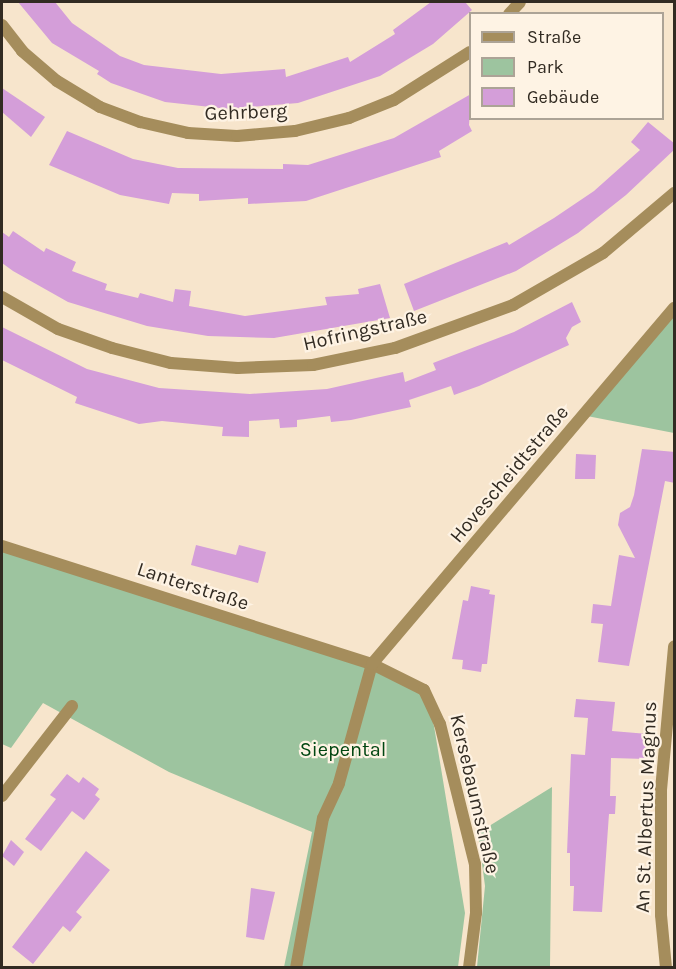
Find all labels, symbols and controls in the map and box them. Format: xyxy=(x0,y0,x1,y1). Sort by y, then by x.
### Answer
legend xyxy=(469,12,664,120)
text: Straße xyxy=(527,26,581,48)
text: Park xyxy=(527,56,564,78)
text: Gebäude xyxy=(527,86,599,108)
street label: Gehrberg xyxy=(204,99,288,125)
street label: Hofringstraße xyxy=(301,304,429,356)
street label: Hovescheidtstraße xyxy=(445,400,573,548)
street label: Lanterstraße xyxy=(134,557,252,615)
street label: An St. Albertus Magnus xyxy=(630,701,662,913)
street label: Kersebaumstraße xyxy=(445,712,505,876)
park label: Siepental xyxy=(300,737,386,761)

